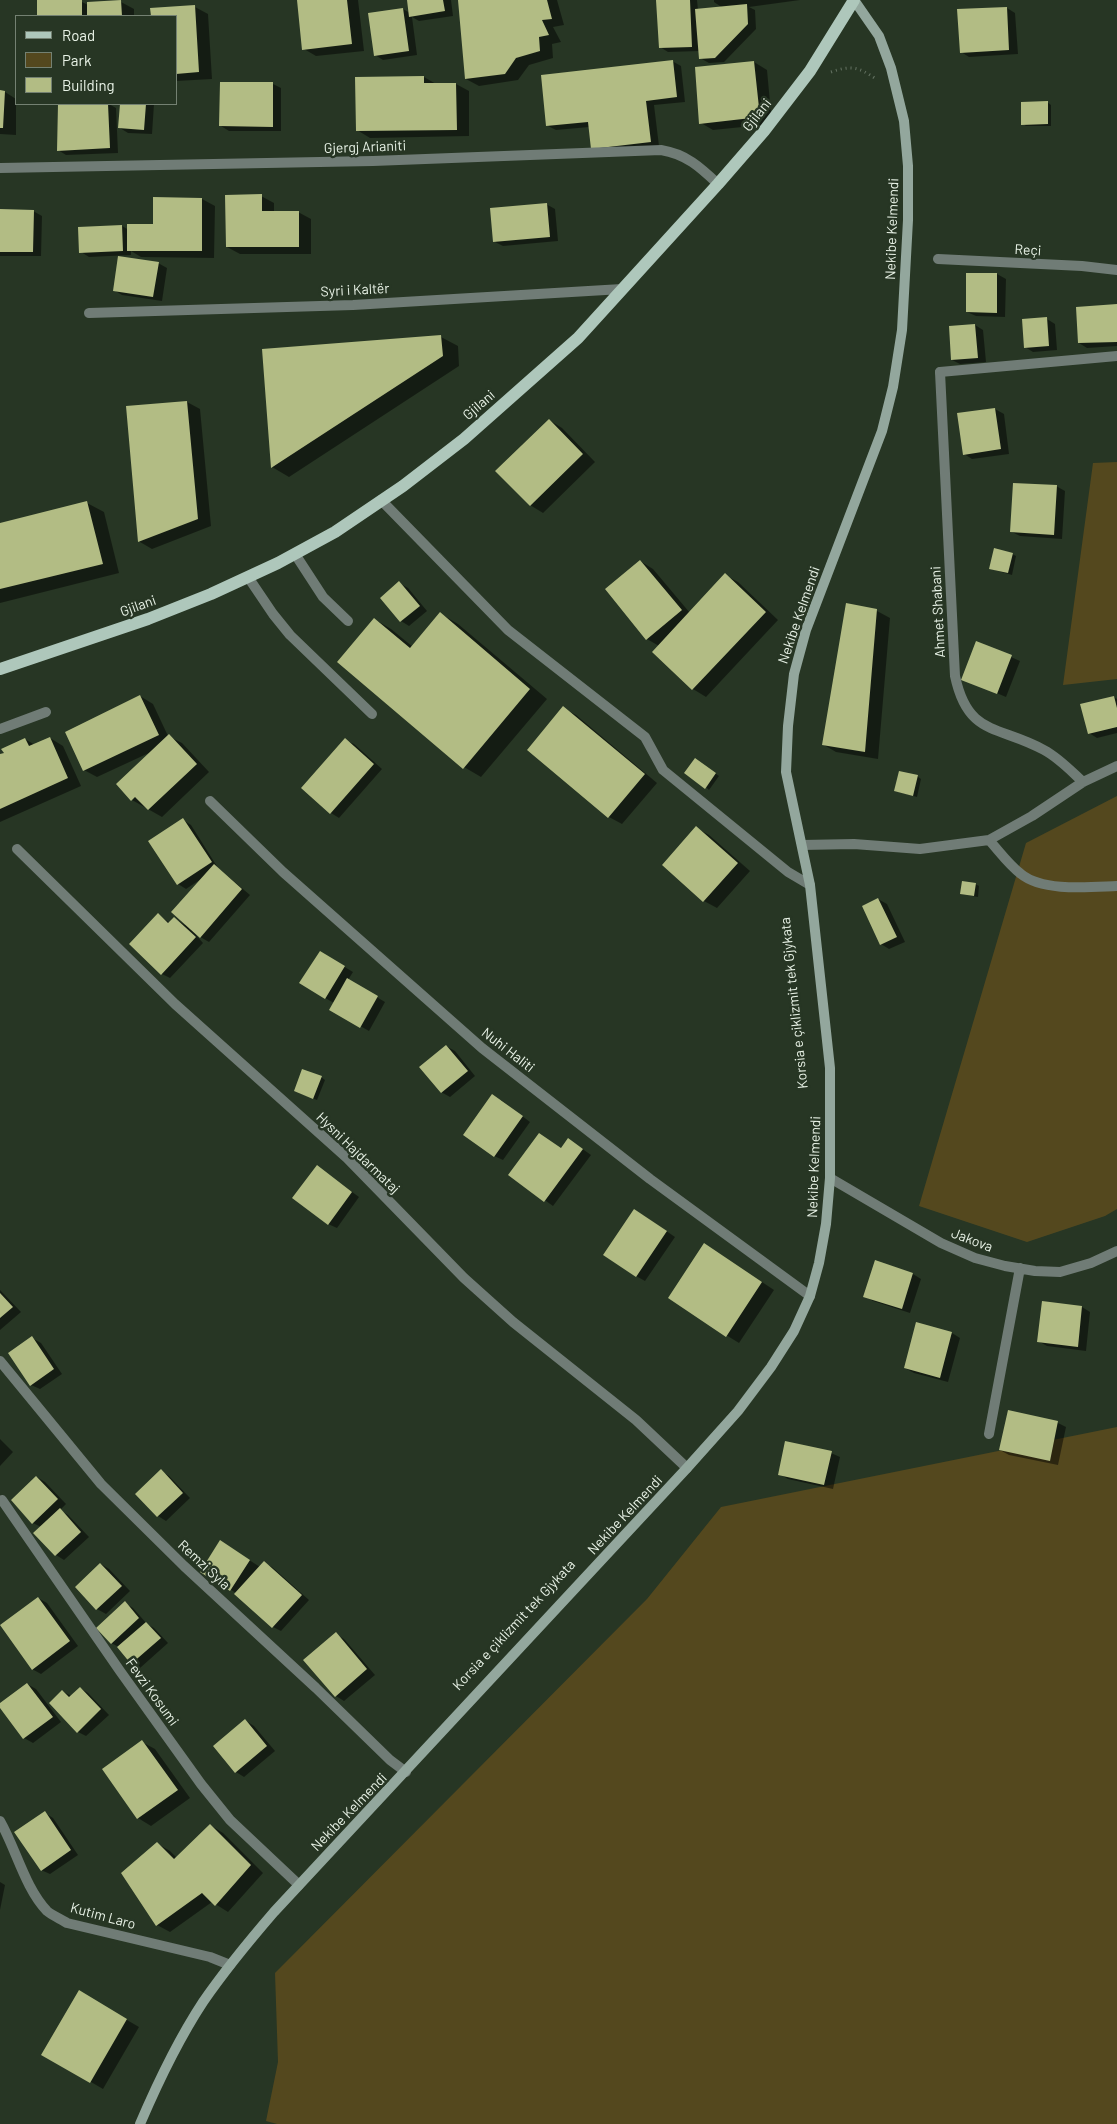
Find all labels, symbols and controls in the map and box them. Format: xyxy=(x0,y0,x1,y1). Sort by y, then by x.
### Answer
legend xyxy=(15,15,178,105)
text: Road xyxy=(62,26,95,44)
text: Park xyxy=(62,51,91,69)
text: Building xyxy=(62,76,115,94)
street label: Gjilani xyxy=(739,95,775,135)
street label: Gjergj Arianiti xyxy=(324,137,406,157)
street label: Nekibe Kelmendi xyxy=(882,178,902,280)
street label: Reçi xyxy=(1014,241,1042,259)
street label: Syri i Kaltër xyxy=(320,280,390,300)
street label: Gjilani xyxy=(459,386,499,424)
street label: Nekibe Kelmendi xyxy=(774,564,824,666)
street label: Ahmet Shabani xyxy=(927,566,949,658)
street label: Gjilani xyxy=(118,592,158,620)
street label: Korsia e çiklizmit tek Gjykata xyxy=(777,916,811,1090)
street label: Nuhi Haliti xyxy=(478,1024,538,1076)
street label: Hysni Hajdarmataj xyxy=(313,1109,403,1197)
street label: Nekibe Kelmendi xyxy=(804,1116,824,1218)
street label: Jakova xyxy=(949,1224,995,1256)
street label: Nekibe Kelmendi xyxy=(584,1472,666,1558)
street label: Remzi Syla xyxy=(174,1537,234,1593)
street label: Korsia e çiklizmit tek Gjykata xyxy=(449,1556,579,1694)
street label: Fevzi Kosumi xyxy=(122,1655,182,1729)
street label: Nekibe Kelmendi xyxy=(308,1769,390,1855)
street label: Kutim Laro xyxy=(69,1899,137,1933)

